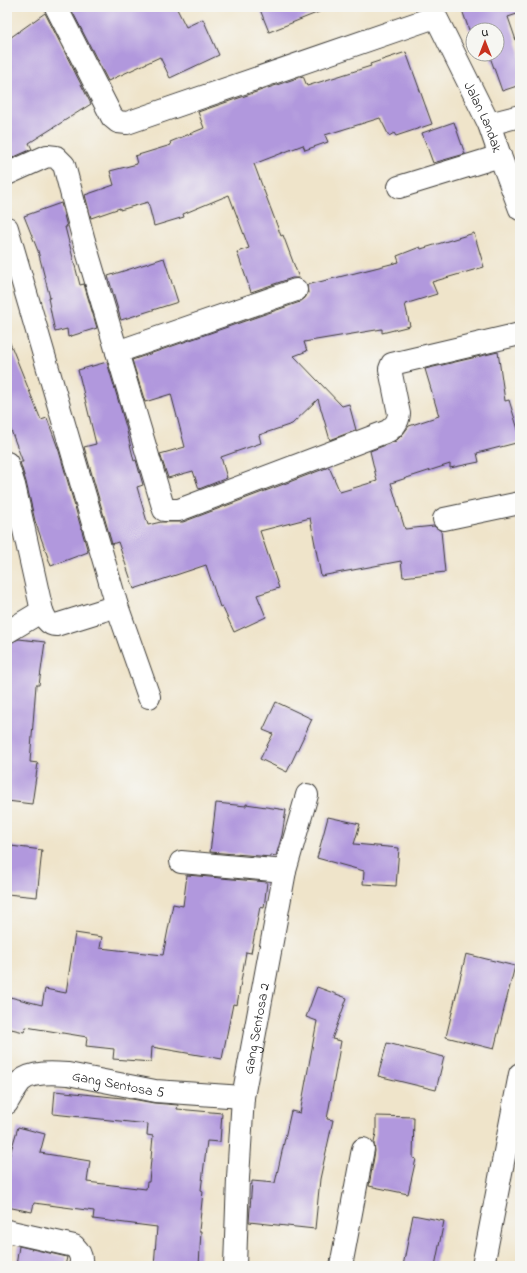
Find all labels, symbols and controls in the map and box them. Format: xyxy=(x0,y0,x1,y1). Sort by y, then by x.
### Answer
north arrow xyxy=(465,22,505,62)
text: U xyxy=(482,25,489,41)
street label: Jalan Landak xyxy=(458,78,507,157)
street label: Gang Sentosa 2 xyxy=(238,981,276,1076)
street label: Gang Sentosa 5 xyxy=(70,1066,165,1104)

